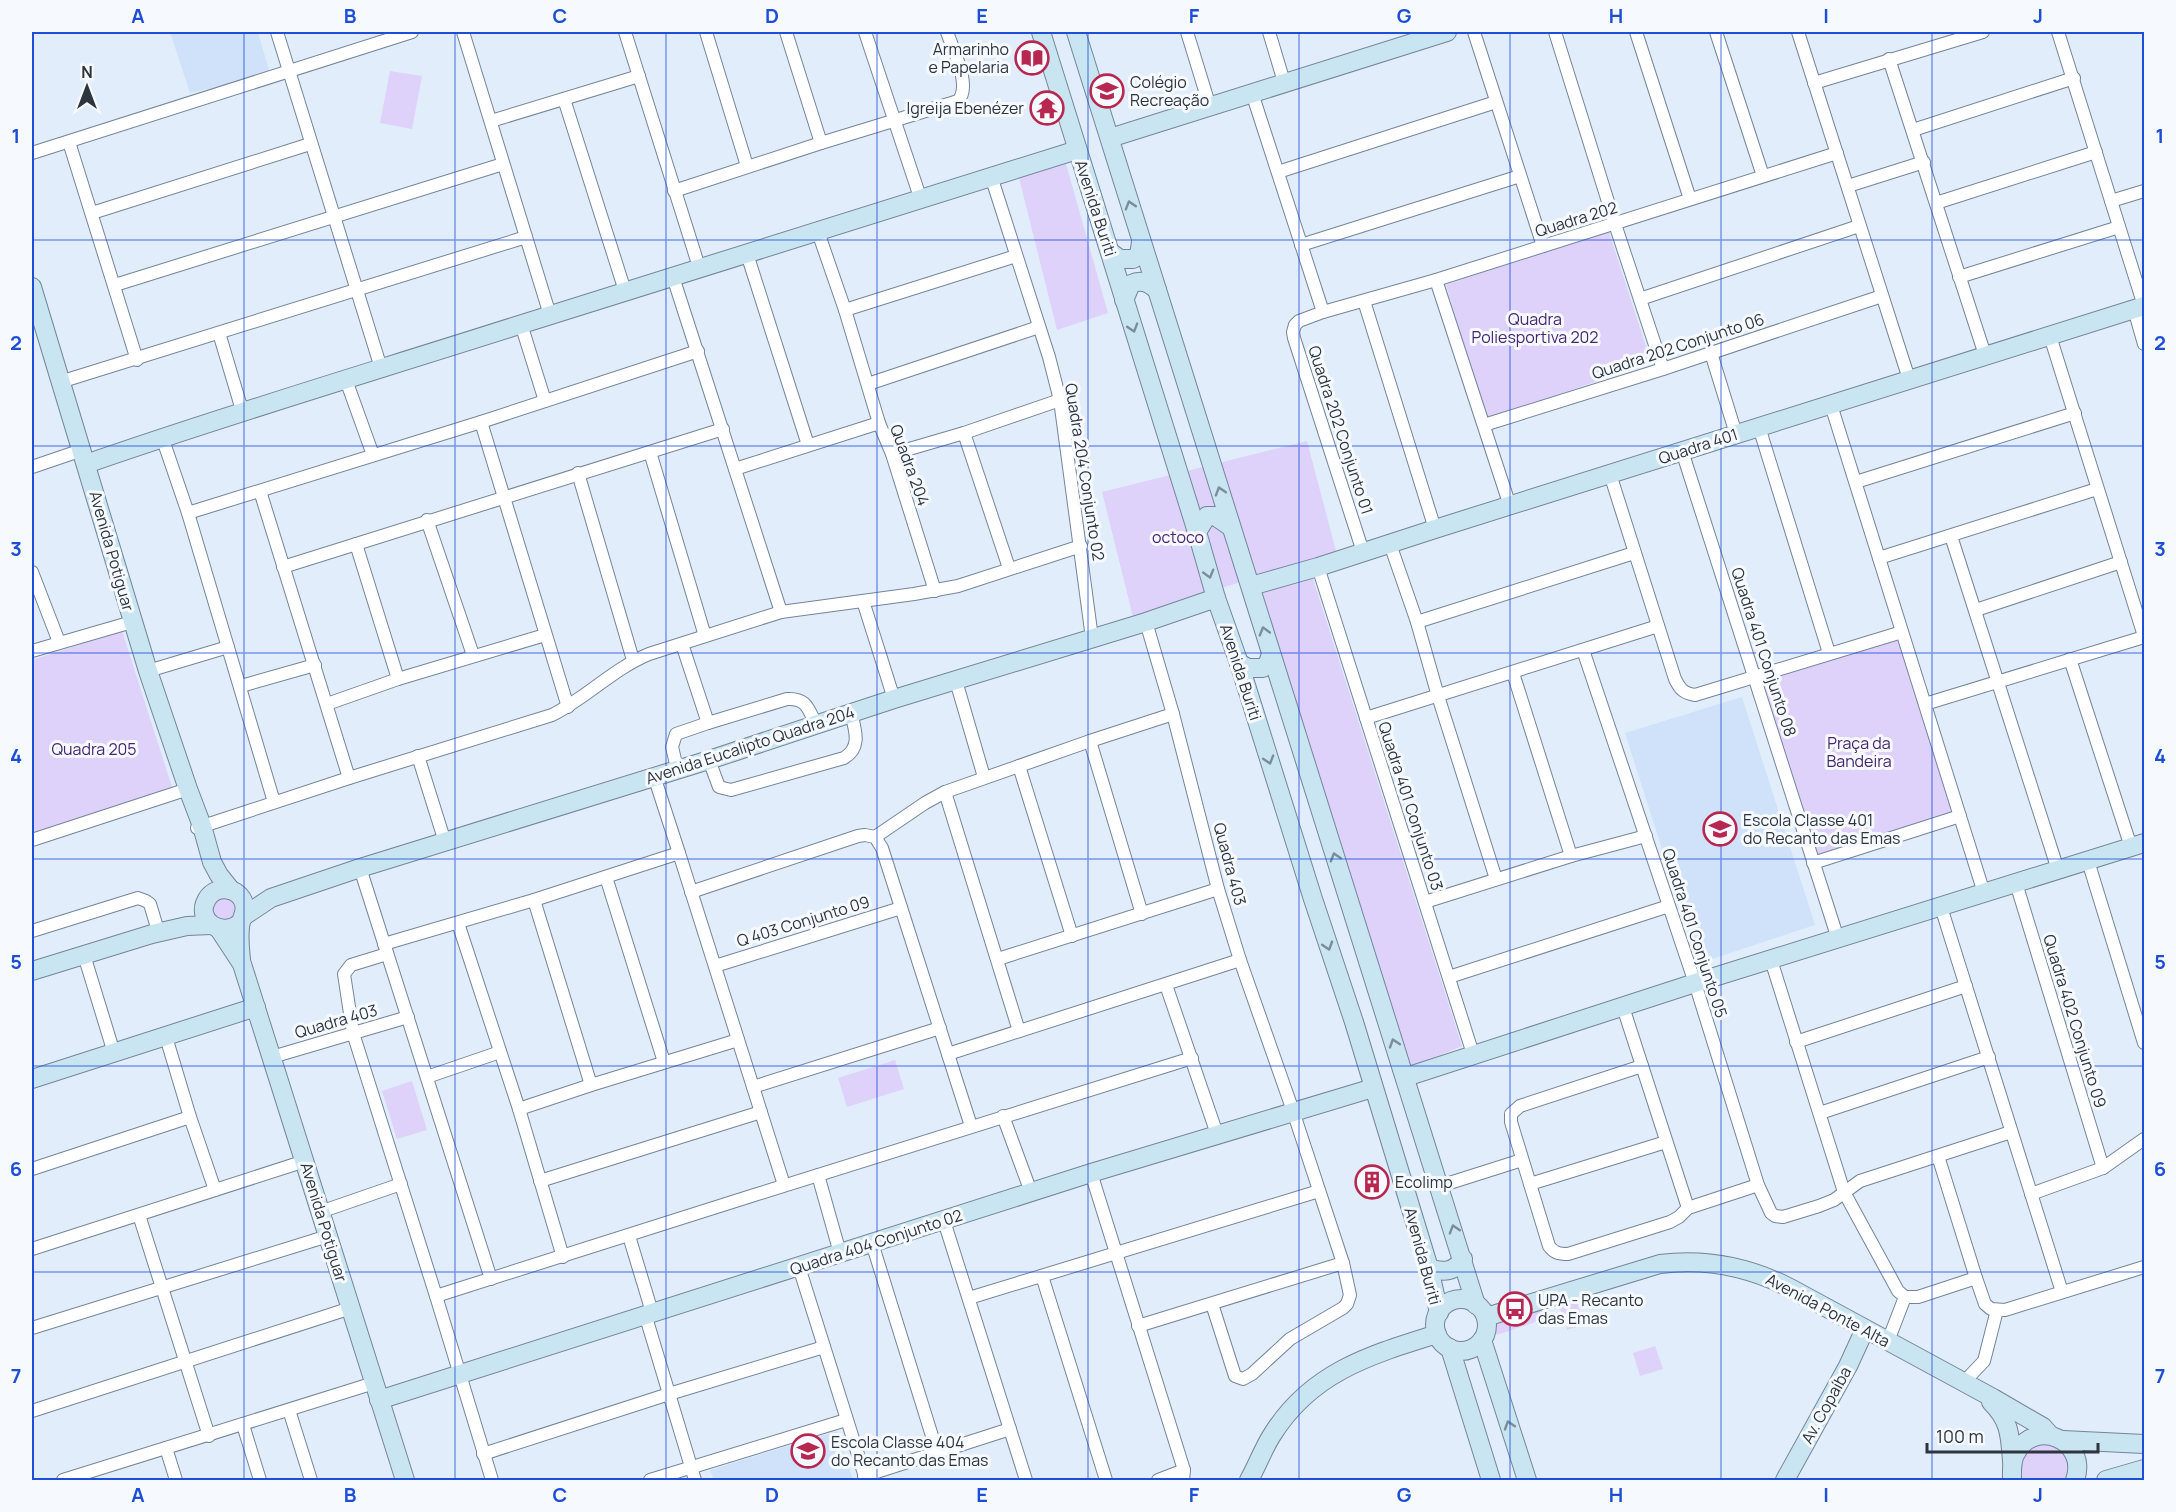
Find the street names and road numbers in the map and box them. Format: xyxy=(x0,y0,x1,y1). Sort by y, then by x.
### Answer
street label: Avenida Buriti xyxy=(1070,157,1122,259)
street label: Quadra 202 xyxy=(1532,196,1620,242)
street label: Quadra 202 Conjunto 06 xyxy=(1589,308,1767,384)
street label: Quadra 202 Conjunto 01 xyxy=(1303,343,1379,517)
street label: Quadra 204 Conjunto 02 xyxy=(1060,382,1110,562)
street label: Quadra 204 xyxy=(885,421,935,509)
street label: Quadra 401 xyxy=(1655,423,1741,469)
street label: Avenida Potiguar xyxy=(84,488,140,614)
street label: Quadra 401 Conjunto 08 xyxy=(1726,564,1802,740)
street label: Avenida Buriti xyxy=(1215,621,1267,723)
street label: Avenida Eucalipto Quadra 204 xyxy=(643,701,857,789)
street label: Quadra 401 Conjunto 03 xyxy=(1373,719,1449,893)
street label: Quadra 403 xyxy=(1208,820,1252,908)
street label: Quadra 401 Conjunto 05 xyxy=(1657,846,1733,1020)
street label: Q 403 Conjunto 09 xyxy=(734,890,872,952)
street label: Quadra 402 Conjunto 09 xyxy=(2038,932,2112,1110)
street label: Quadra 403 xyxy=(292,999,380,1043)
street label: Avenida Potiguar xyxy=(295,1159,353,1285)
street label: Quadra 404 Conjunto 02 xyxy=(787,1204,965,1280)
street label: Avenida Buriti xyxy=(1399,1205,1447,1307)
street label: Avenida Ponte Alta xyxy=(1762,1268,1894,1352)
street label: Av. Copaíba xyxy=(1796,1363,1856,1447)

